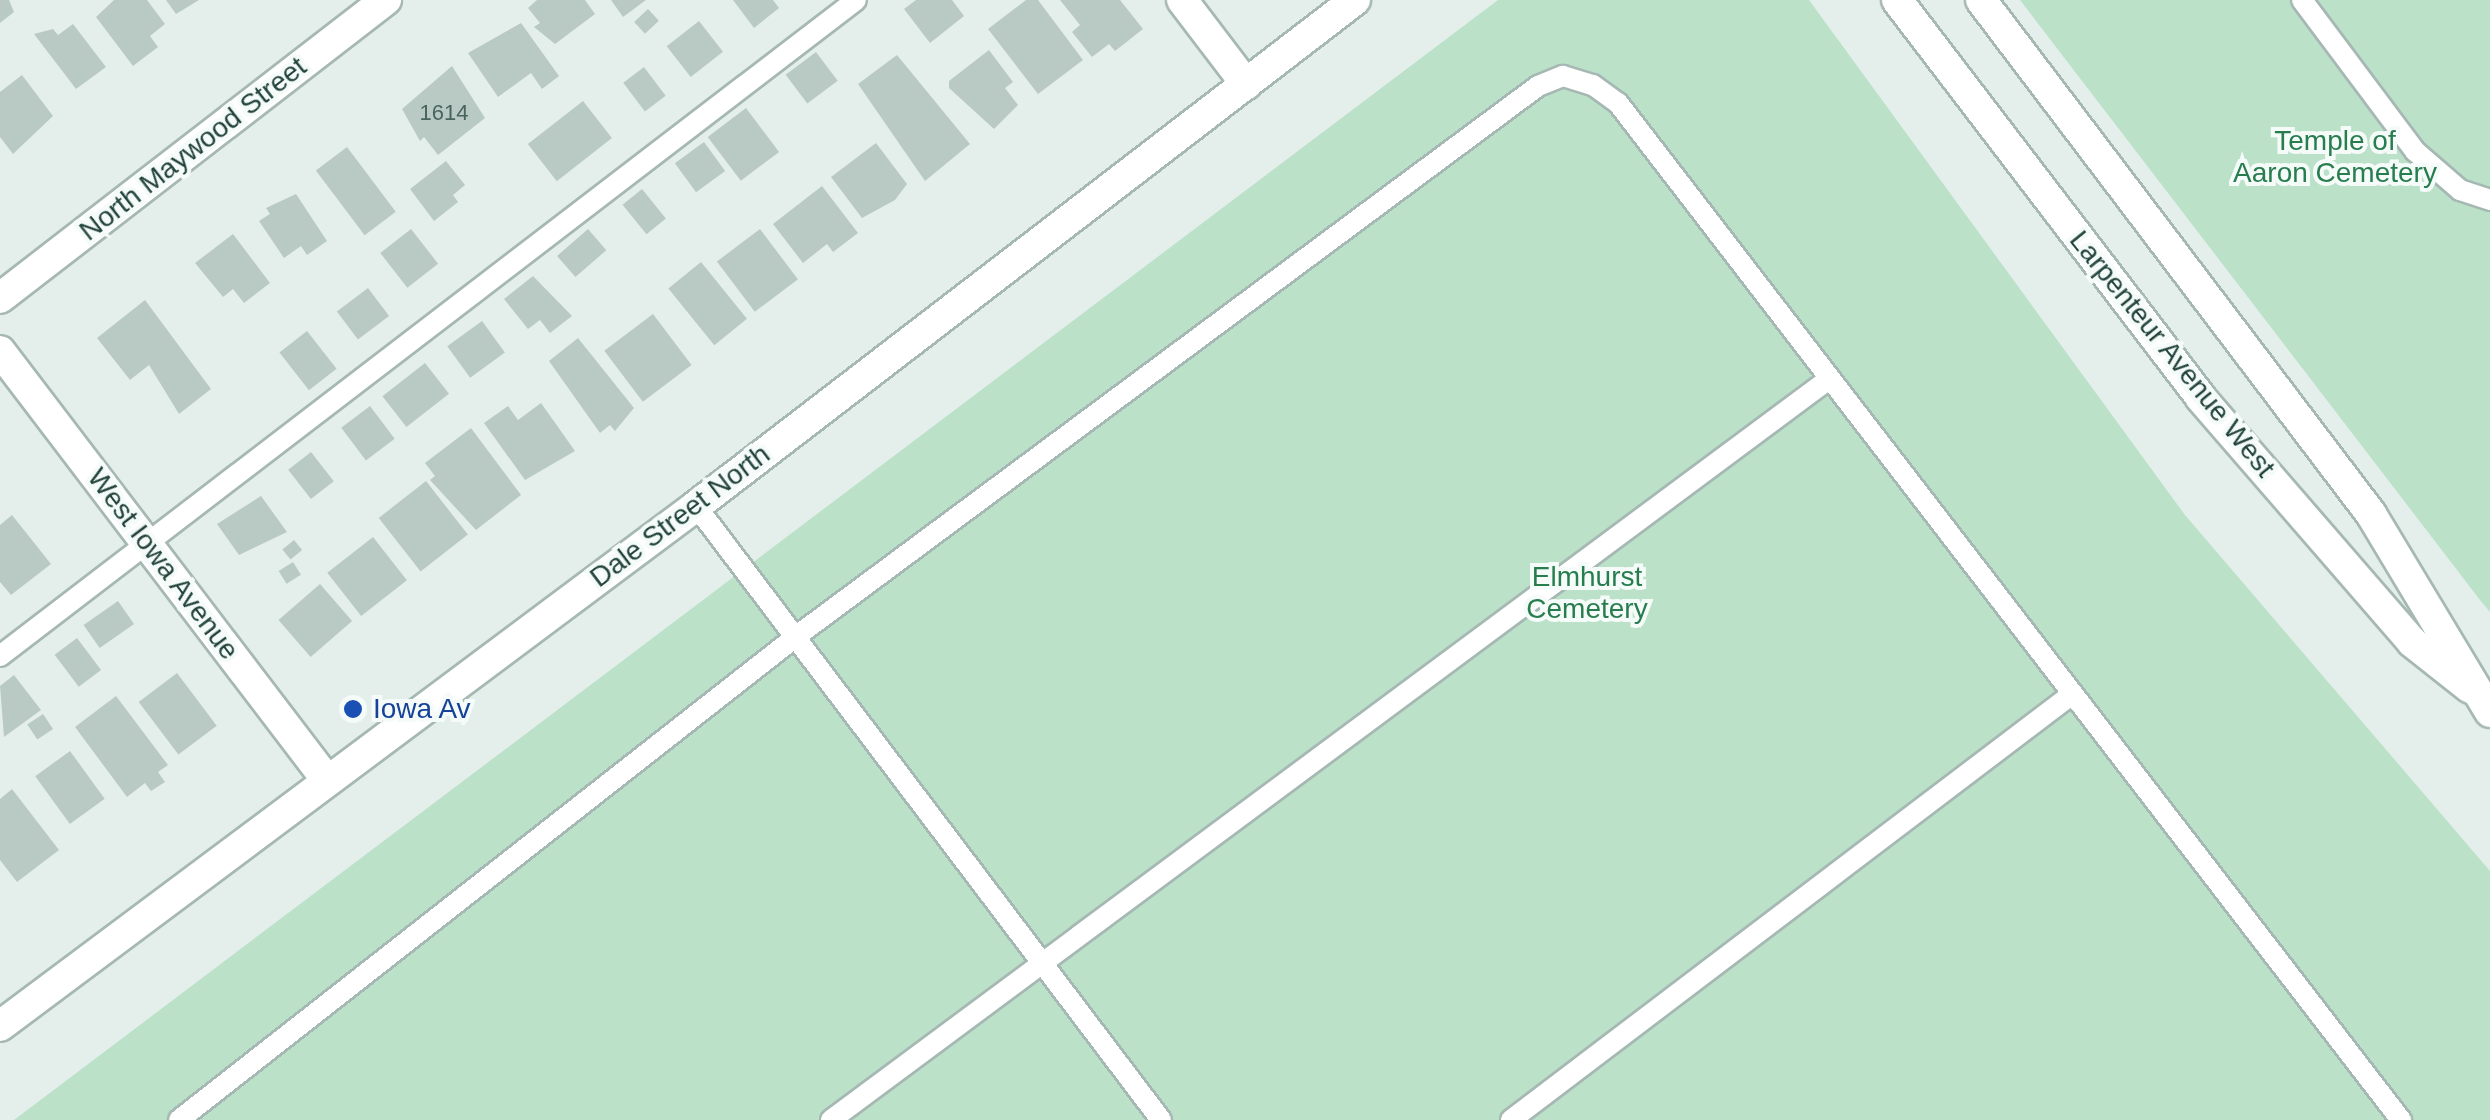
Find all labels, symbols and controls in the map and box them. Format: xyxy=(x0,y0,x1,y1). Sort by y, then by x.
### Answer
street label: North Maywood Street xyxy=(73,50,313,248)
house number: 1614 xyxy=(420,100,468,126)
park label: Temple of Aaron Cemetery xyxy=(2233,124,2437,190)
street label: Larpenteur Avenue West xyxy=(2062,223,2282,485)
street label: Dale Street North xyxy=(584,437,776,595)
street label: West Iowa Avenue xyxy=(80,461,246,667)
park label: Elmhurst Cemetery xyxy=(1526,560,1648,626)
place label: Iowa Av xyxy=(373,692,472,726)
marker: Iowa Av xyxy=(342,698,364,720)

